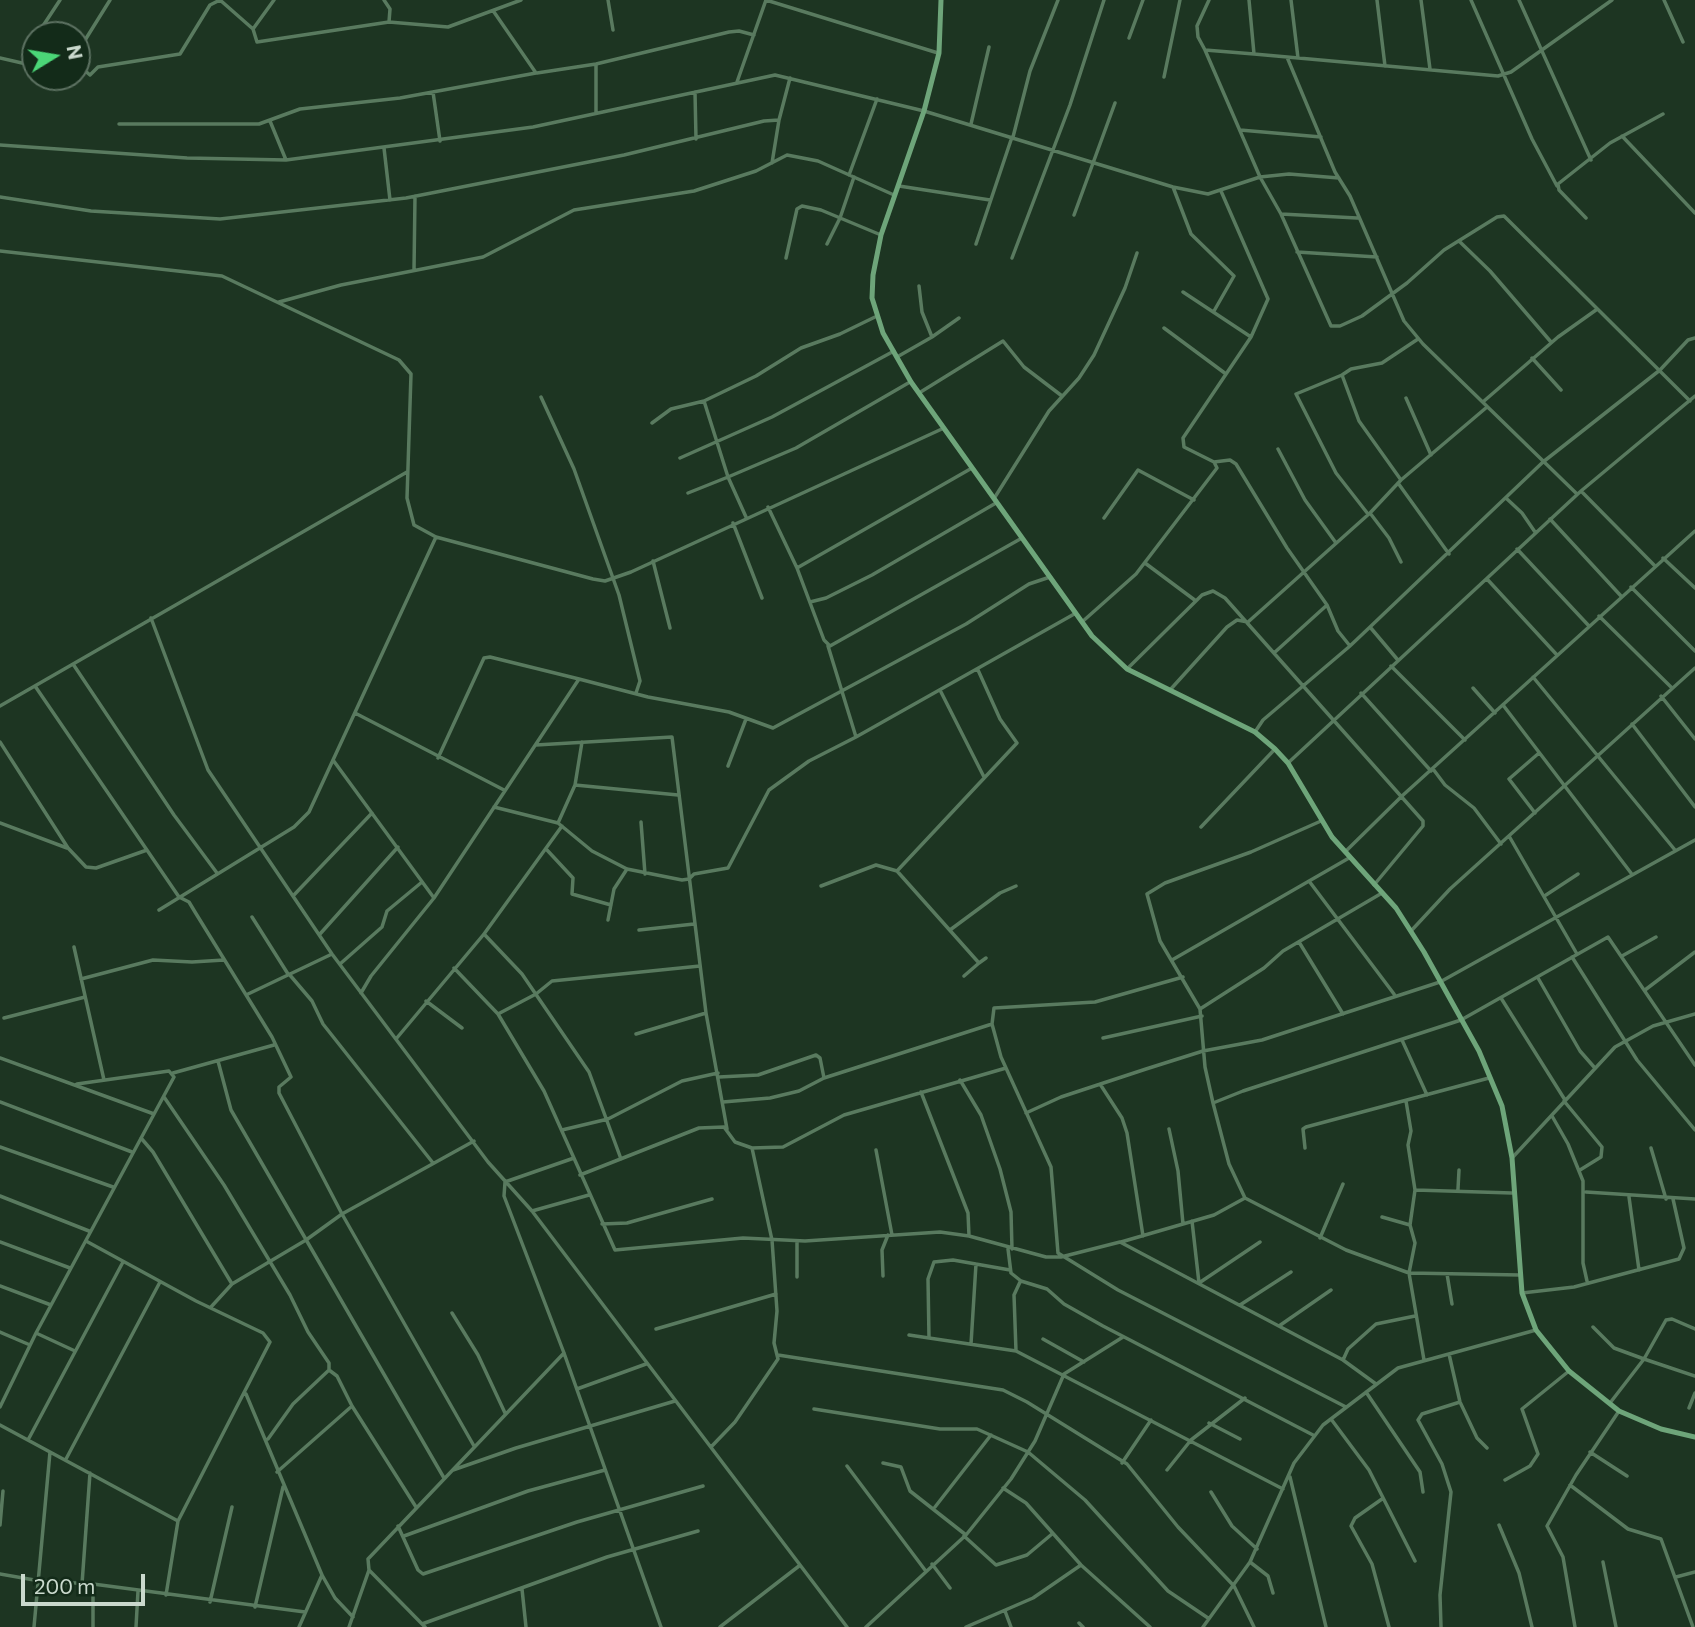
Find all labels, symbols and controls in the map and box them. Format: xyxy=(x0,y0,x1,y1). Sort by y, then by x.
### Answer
north arrow xyxy=(21,21,91,91)
text: N xyxy=(62,43,88,61)
scale bar xyxy=(24,1560,149,1604)
text: 200 m xyxy=(34,1573,95,1598)

